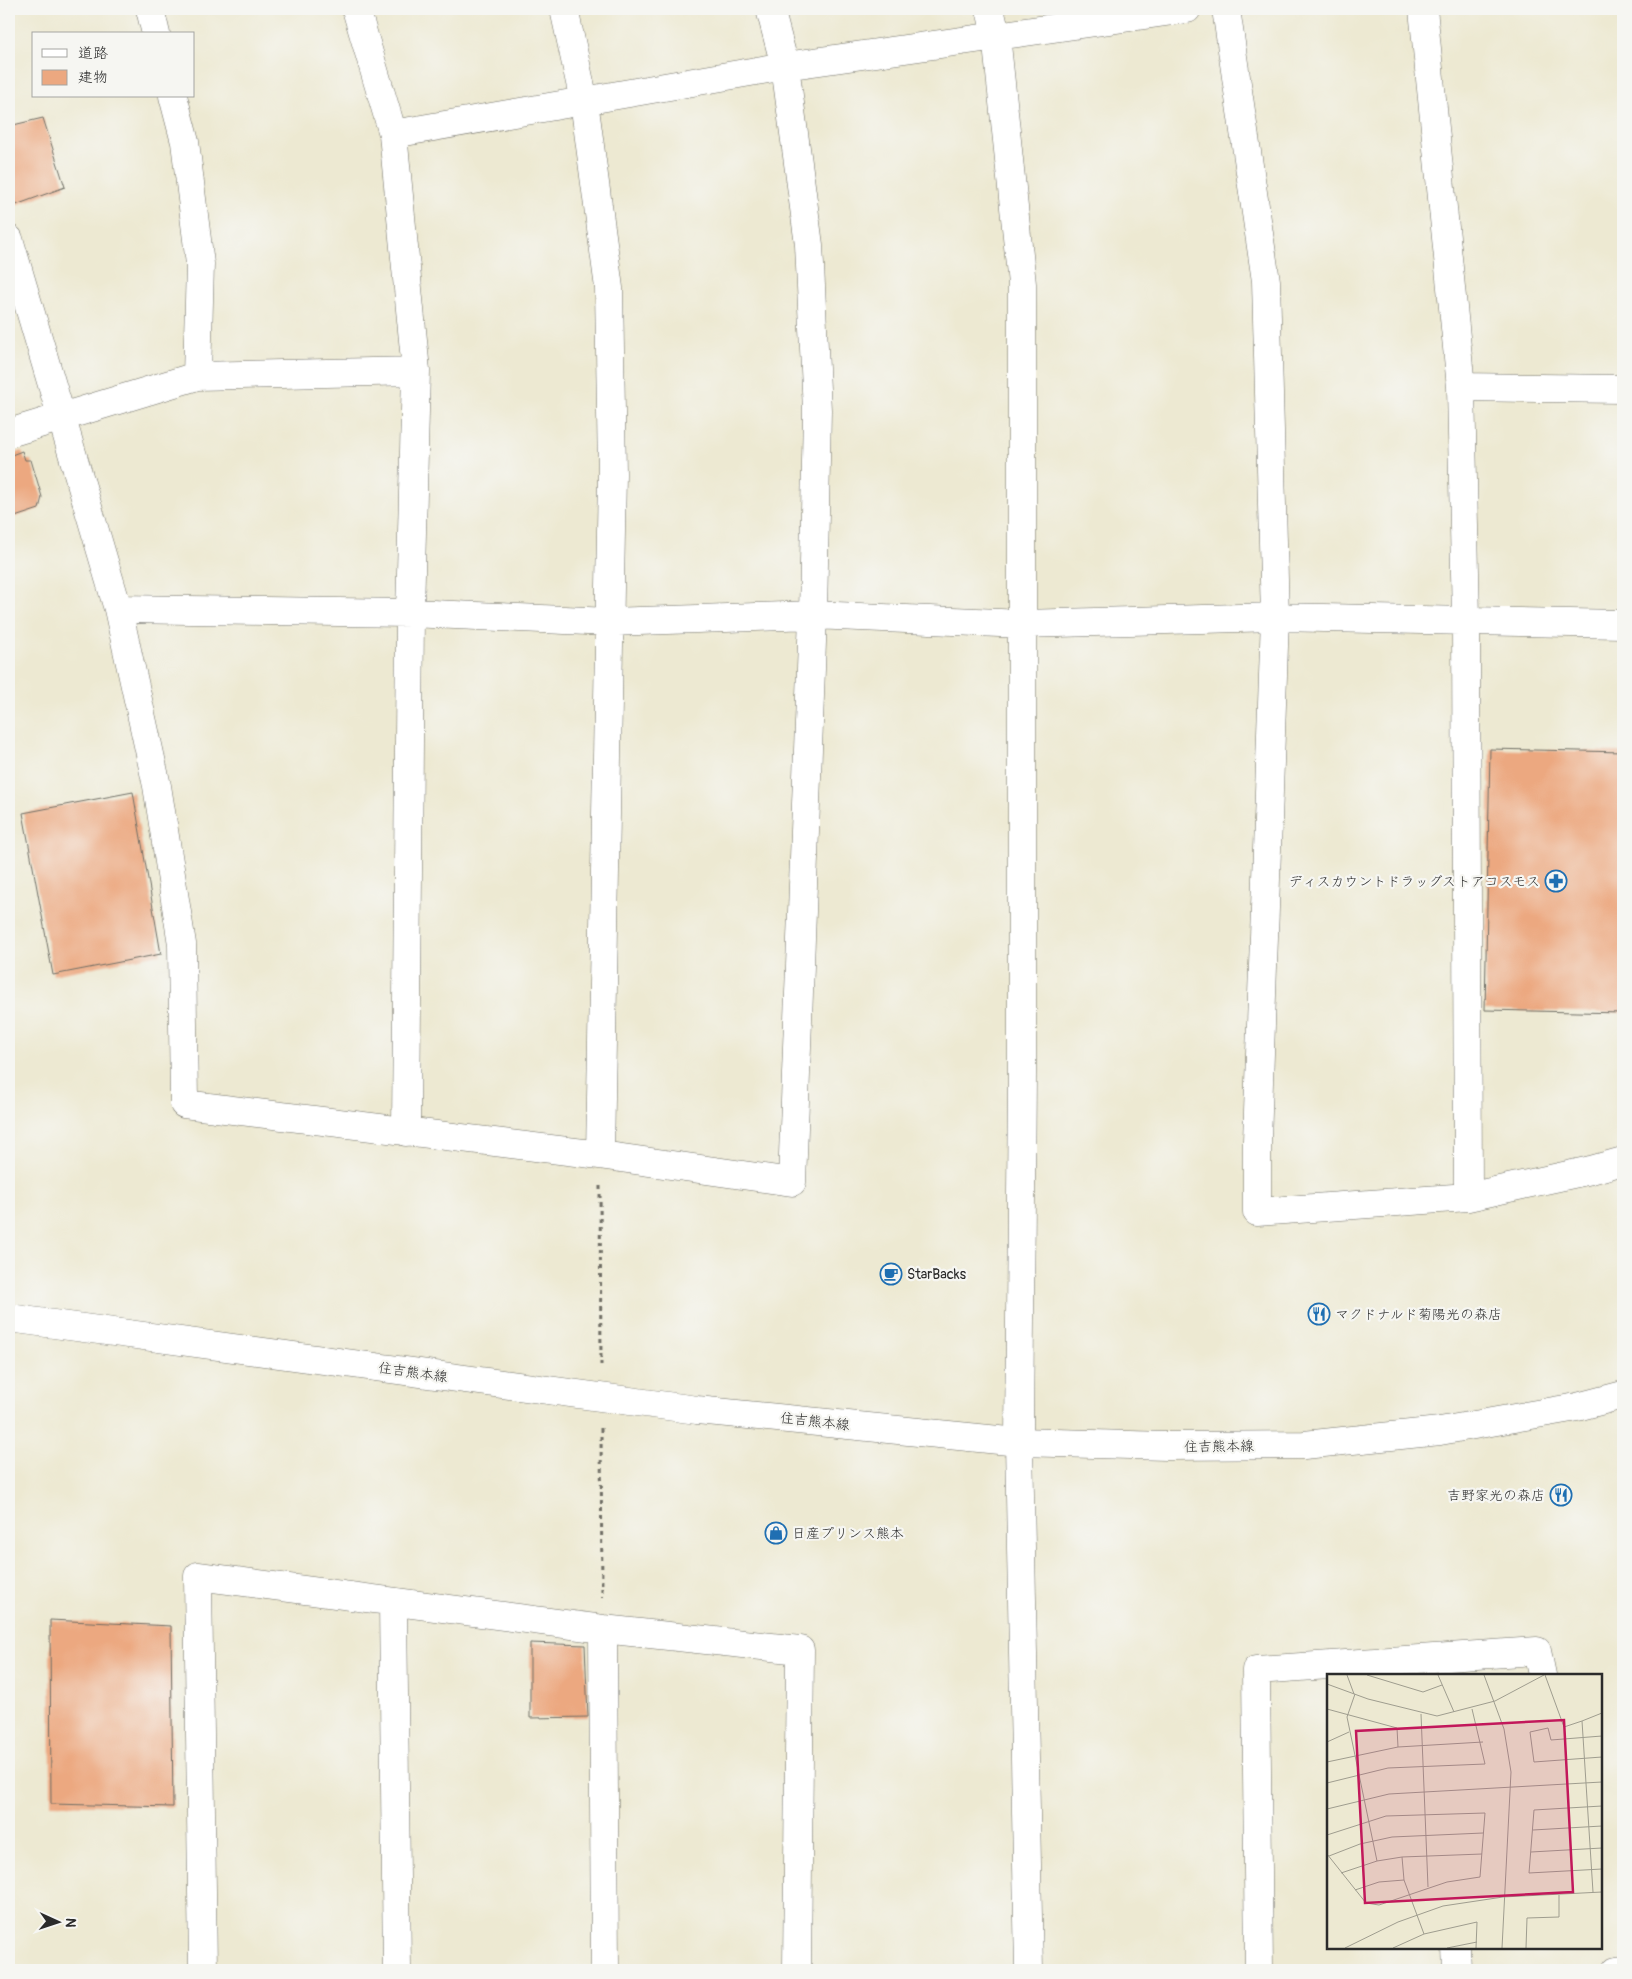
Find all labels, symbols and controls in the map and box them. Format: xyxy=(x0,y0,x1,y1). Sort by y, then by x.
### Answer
legend xyxy=(32,32,195,98)
text: 道路 xyxy=(78,44,108,63)
text: 建物 xyxy=(78,68,108,87)
pharmacy icon: ディスカウントドラッグストアコスモス xyxy=(1544,869,1568,893)
place label: ディスカウントドラッグストアコスモス xyxy=(1289,873,1540,890)
cafe icon: StarBacks xyxy=(879,1262,903,1286)
place label: StarBacks xyxy=(907,1266,967,1283)
restaurant icon: マクドナルド菊陽光の森店 xyxy=(1307,1302,1331,1326)
place label: マクドナルド菊陽光の森店 xyxy=(1335,1306,1502,1323)
street label: 住吉熊本線 xyxy=(377,1359,449,1386)
street label: 住吉熊本線 xyxy=(779,1409,851,1434)
street label: 住吉熊本線 xyxy=(1184,1437,1254,1456)
restaurant icon: 吉野家光の森店 xyxy=(1549,1483,1573,1507)
place label: 吉野家光の森店 xyxy=(1447,1487,1545,1504)
shop icon: 日産プリンス熊本 xyxy=(764,1521,788,1545)
place label: 日産プリンス熊本 xyxy=(792,1525,904,1542)
inset map xyxy=(1327,1674,1602,1949)
north arrow xyxy=(32,1896,82,1946)
text: N xyxy=(62,1917,79,1928)

